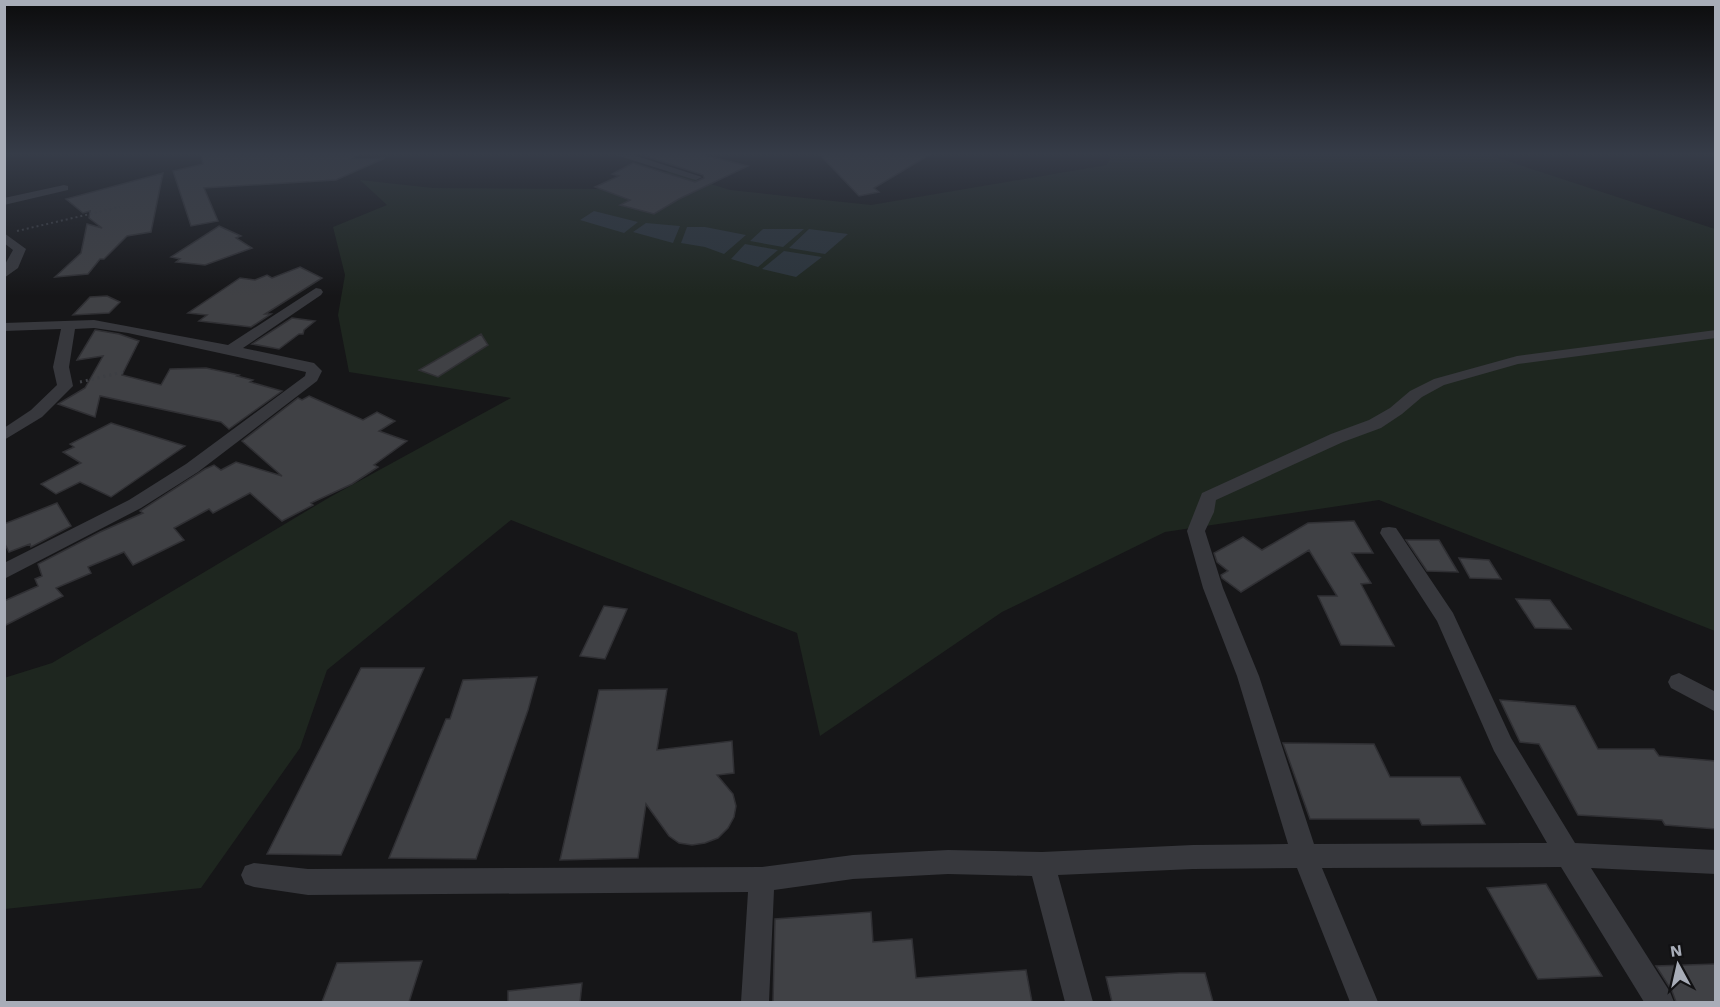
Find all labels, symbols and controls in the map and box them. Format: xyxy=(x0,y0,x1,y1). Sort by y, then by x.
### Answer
north arrow xyxy=(1648,935,1708,995)
text: N xyxy=(1669,940,1683,961)

